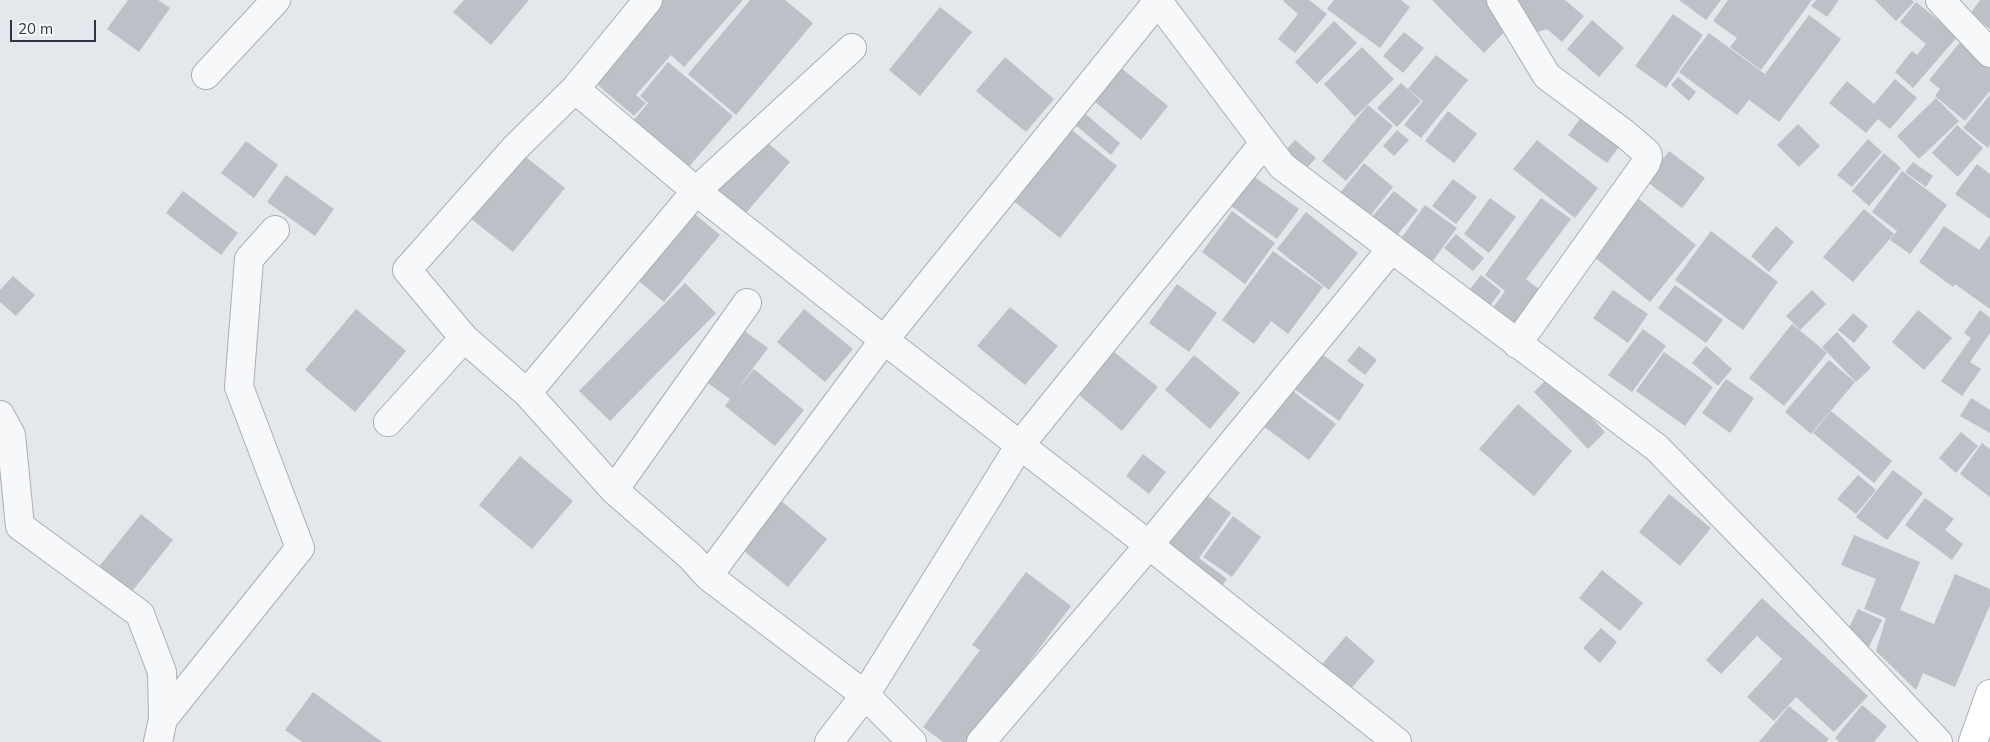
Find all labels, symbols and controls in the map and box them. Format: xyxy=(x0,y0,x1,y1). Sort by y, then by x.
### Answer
scale bar xyxy=(12,10,99,42)
text: 20 m xyxy=(18,19,53,38)

